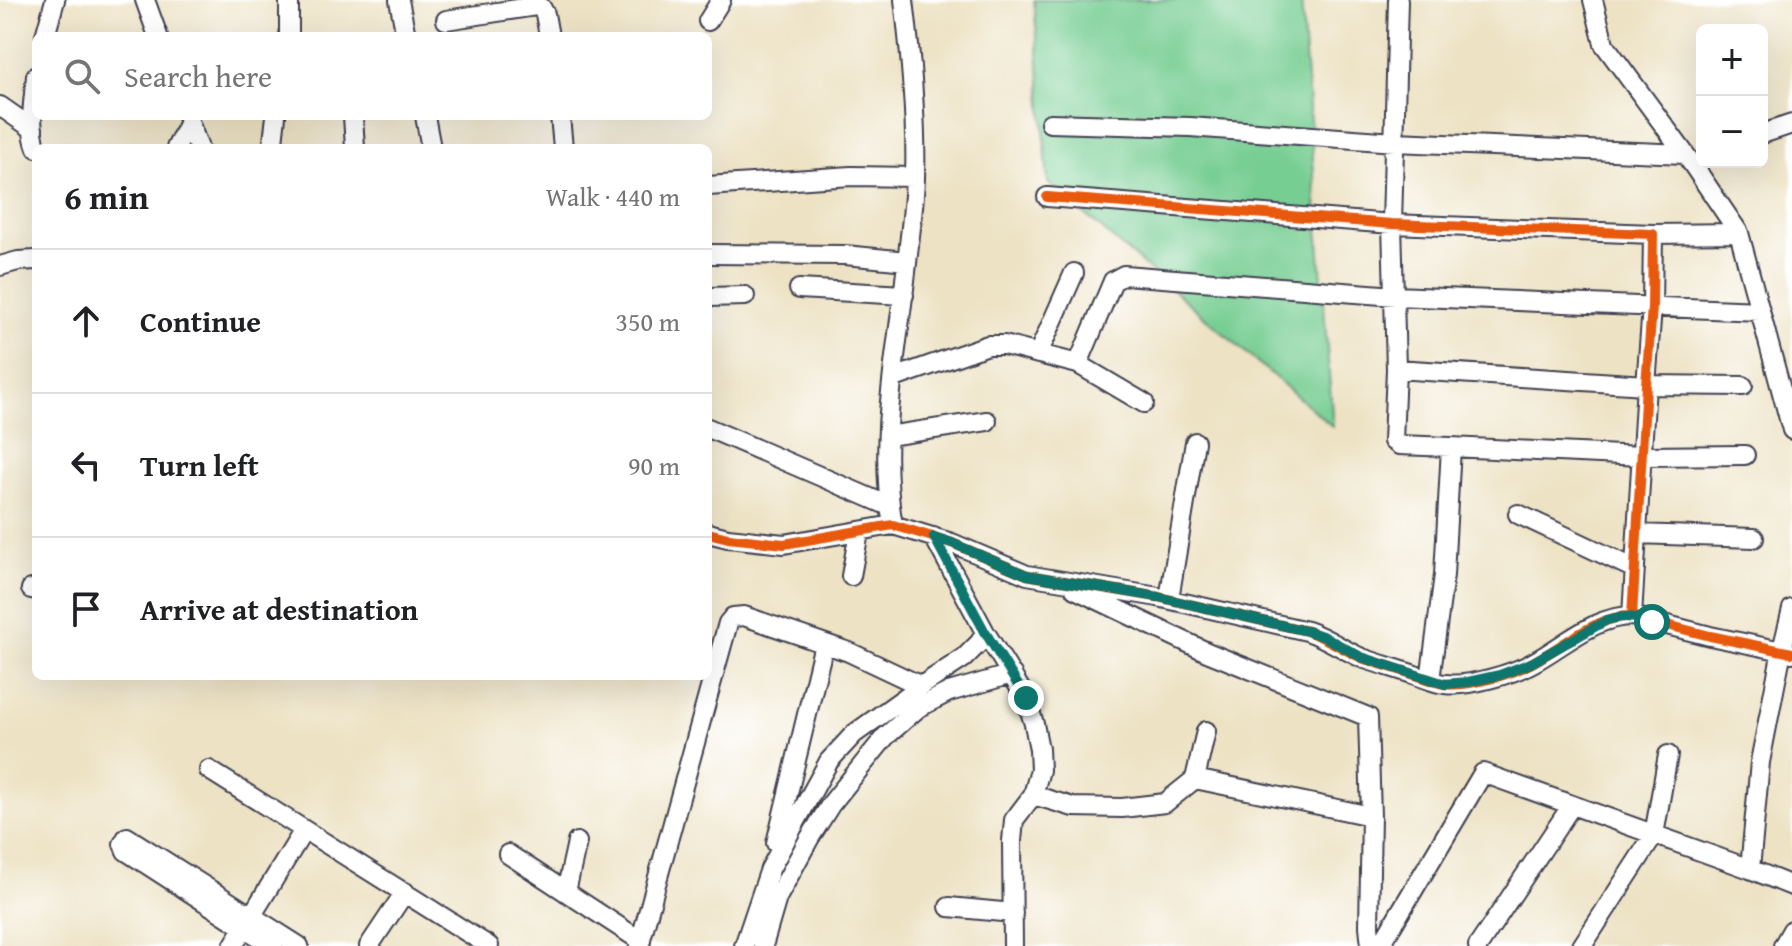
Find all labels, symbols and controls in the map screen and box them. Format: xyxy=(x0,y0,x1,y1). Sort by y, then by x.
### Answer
map controls xyxy=(1696,24,1768,168)
button: + xyxy=(1696,24,1768,96)
search box xyxy=(32,32,712,120)
icon: search xyxy=(60,54,104,98)
text: Search here xyxy=(124,54,272,98)
button: − xyxy=(1696,96,1768,168)
text: 6 min xyxy=(64,172,149,221)
text: Walk · 440 m xyxy=(546,177,680,216)
icon: ahead xyxy=(64,299,108,343)
text: Continue xyxy=(140,299,261,343)
text: 350 m xyxy=(615,302,680,341)
icon: left xyxy=(64,443,108,487)
text: Turn left xyxy=(140,443,259,487)
text: 90 m xyxy=(628,446,680,485)
icon: arrive xyxy=(64,587,108,631)
text: Arrive at destination xyxy=(140,587,418,631)
route start xyxy=(1634,604,1670,640)
route end xyxy=(1008,680,1044,716)

